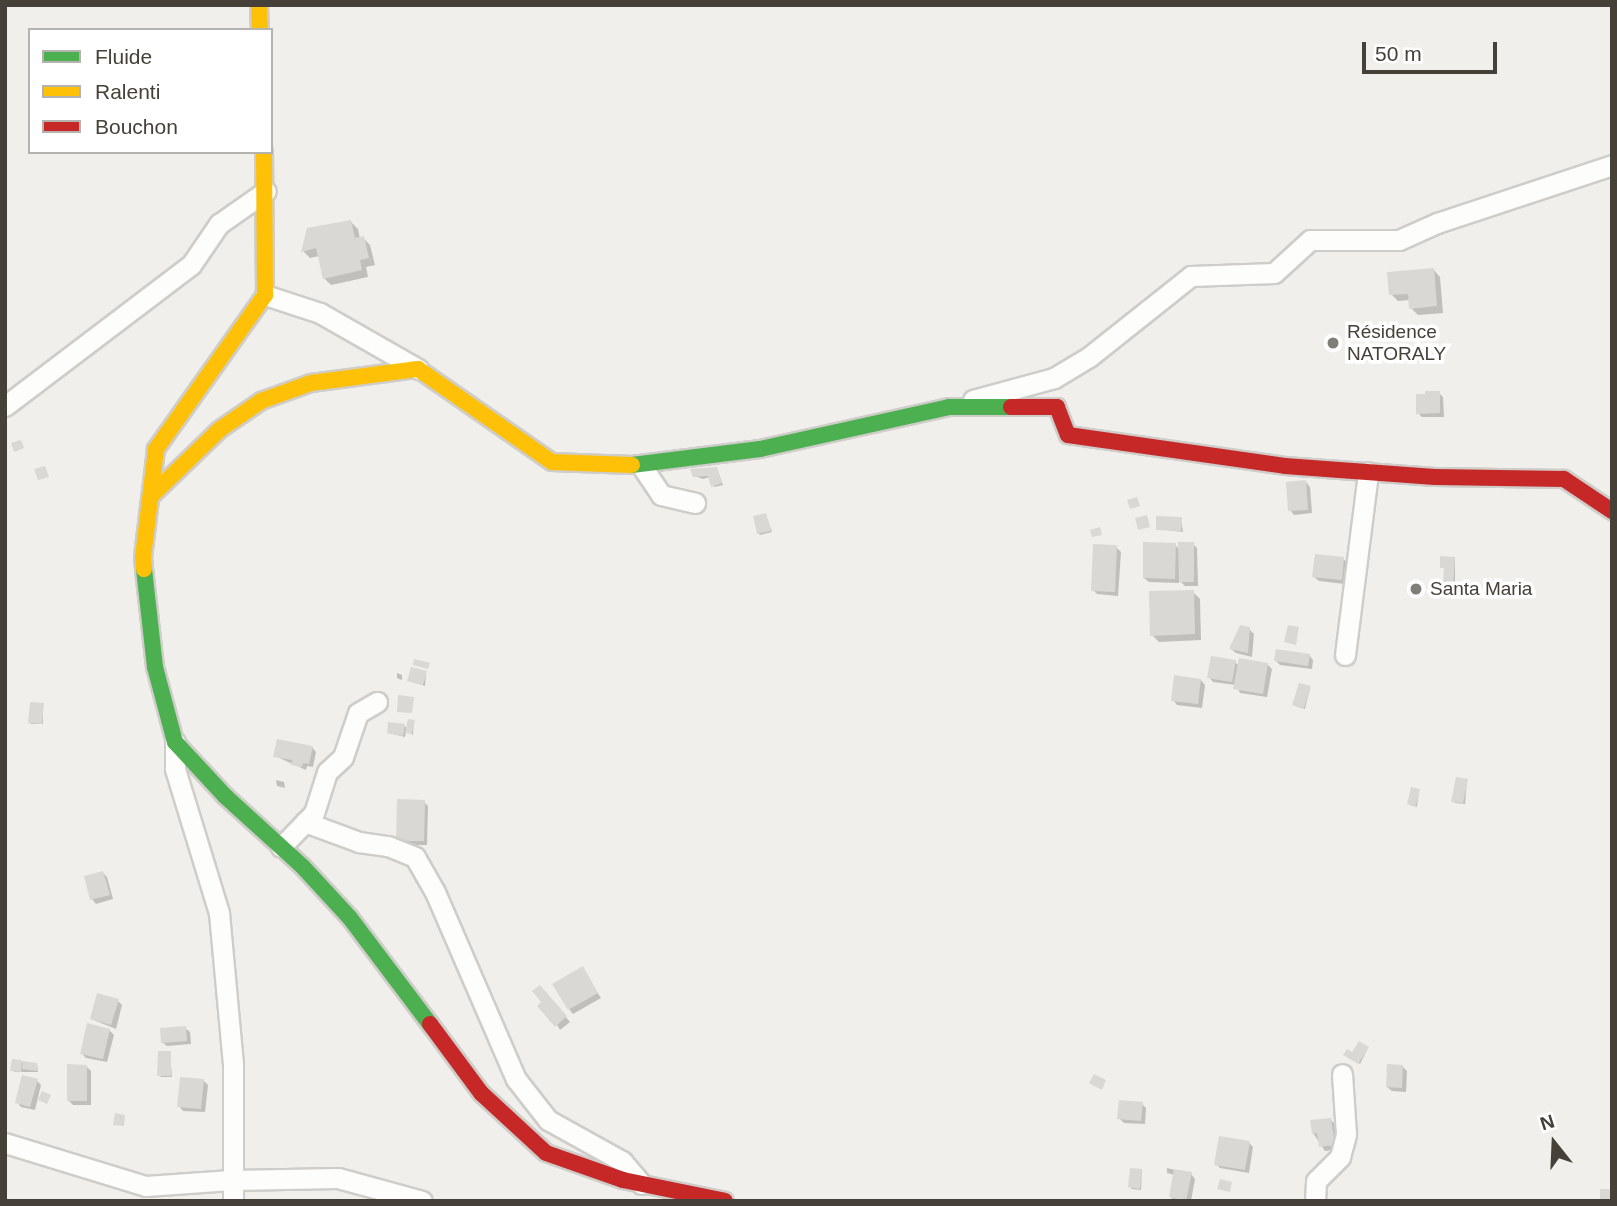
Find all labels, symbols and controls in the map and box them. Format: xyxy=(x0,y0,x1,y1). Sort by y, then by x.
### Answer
legend xyxy=(28,28,273,154)
scale bar xyxy=(1365,28,1500,72)
text: 50 m xyxy=(1375,42,1422,65)
text: Fluide xyxy=(95,45,152,68)
text: Ralenti xyxy=(95,80,160,103)
text: Bouchon xyxy=(95,115,178,138)
place label: Résidence NATORALY xyxy=(1347,321,1446,365)
marker: Résidence NATORALY xyxy=(1325,335,1341,351)
place label: Santa Maria xyxy=(1430,578,1532,600)
marker: Santa Maria xyxy=(1408,581,1424,597)
north arrow xyxy=(1519,1108,1589,1178)
text: N xyxy=(1538,1110,1557,1135)

